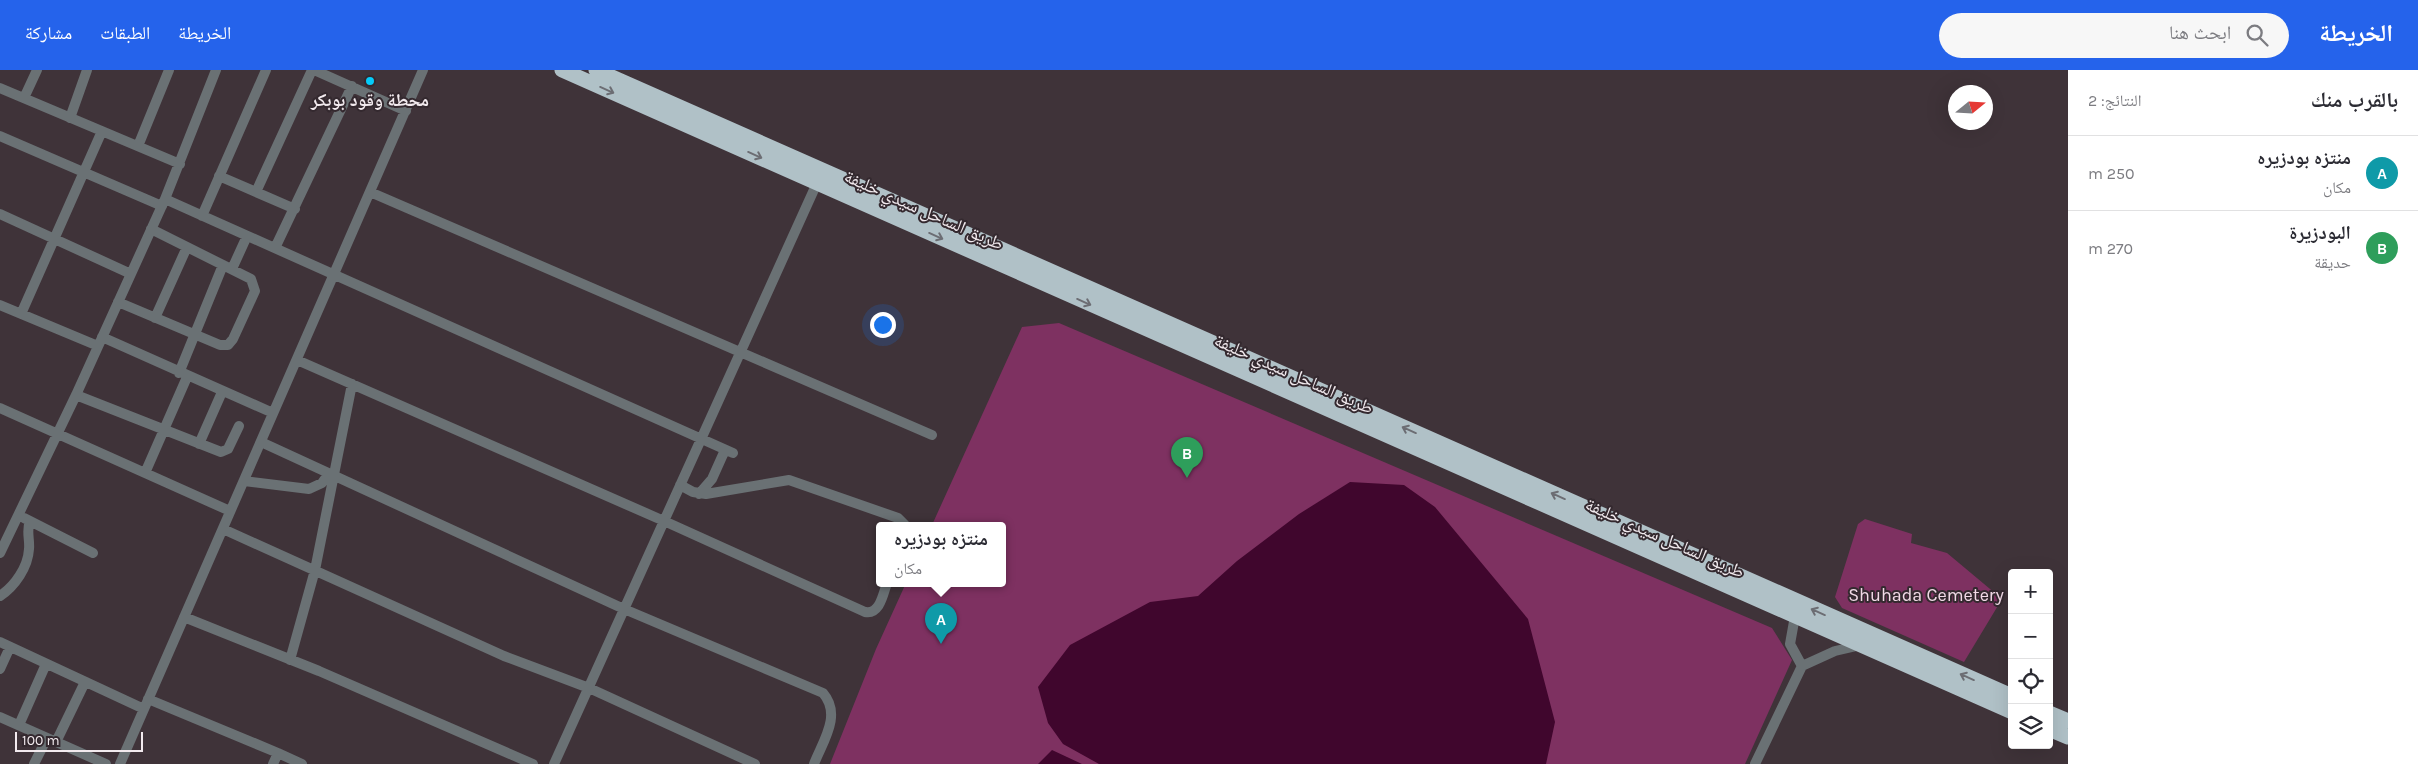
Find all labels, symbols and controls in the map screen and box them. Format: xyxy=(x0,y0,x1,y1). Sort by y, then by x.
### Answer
search box xyxy=(1939,13,2289,58)
text: الخريطة xyxy=(2319,19,2393,47)
icon: search xyxy=(2243,21,2271,49)
text: مشاركة xyxy=(25,22,72,44)
text: الطبقات xyxy=(100,22,150,44)
text: الخريطة xyxy=(178,22,231,44)
text: ابحث هنا xyxy=(2169,22,2231,44)
marker: محطة وقود بوبكر xyxy=(364,75,376,87)
one-way arrow xyxy=(599,85,614,95)
north arrow xyxy=(1948,85,1993,130)
text: بالقرب منك xyxy=(2311,88,2398,112)
place label: محطة وقود بوبكر xyxy=(310,89,429,111)
text: النتائج: 2 xyxy=(2088,91,2142,110)
text: منتزه بودزيره xyxy=(2257,147,2351,169)
one-way arrow xyxy=(747,151,762,161)
text: 250 m xyxy=(2088,164,2135,183)
text: A xyxy=(2377,164,2387,183)
street label: طريق الساحل سيدي خليفة xyxy=(840,165,1007,258)
text: مكان xyxy=(2323,178,2351,197)
text: البودزيرة xyxy=(2289,222,2351,244)
one-way arrow xyxy=(928,231,943,241)
text: 270 m xyxy=(2088,239,2133,258)
text: B xyxy=(2377,239,2387,258)
text: حديقة xyxy=(2314,253,2351,272)
one-way arrow xyxy=(1076,297,1091,307)
your location xyxy=(870,312,896,338)
street label: طريق الساحل سيدي خليفة xyxy=(1210,329,1377,422)
one-way arrow xyxy=(1402,425,1417,435)
pin: B xyxy=(1171,437,1203,478)
one-way arrow xyxy=(1551,491,1566,500)
street label: طريق الساحل سيدي خليفة xyxy=(1581,493,1748,586)
popup xyxy=(876,522,1006,587)
text: منتزه بودزيره xyxy=(894,528,988,550)
text: مكان xyxy=(894,559,922,578)
map controls xyxy=(2008,569,2053,749)
button: + xyxy=(2008,569,2053,614)
park label: Shuhada Cemetery xyxy=(1848,584,2004,606)
pin: A xyxy=(925,603,957,644)
one-way arrow xyxy=(1811,606,1826,616)
button: − xyxy=(2008,614,2053,659)
button: locate xyxy=(2008,659,2053,704)
one-way arrow xyxy=(1960,671,1975,681)
button: layers xyxy=(2008,704,2053,749)
scale bar xyxy=(15,729,142,752)
text: 100 m xyxy=(22,732,60,749)

